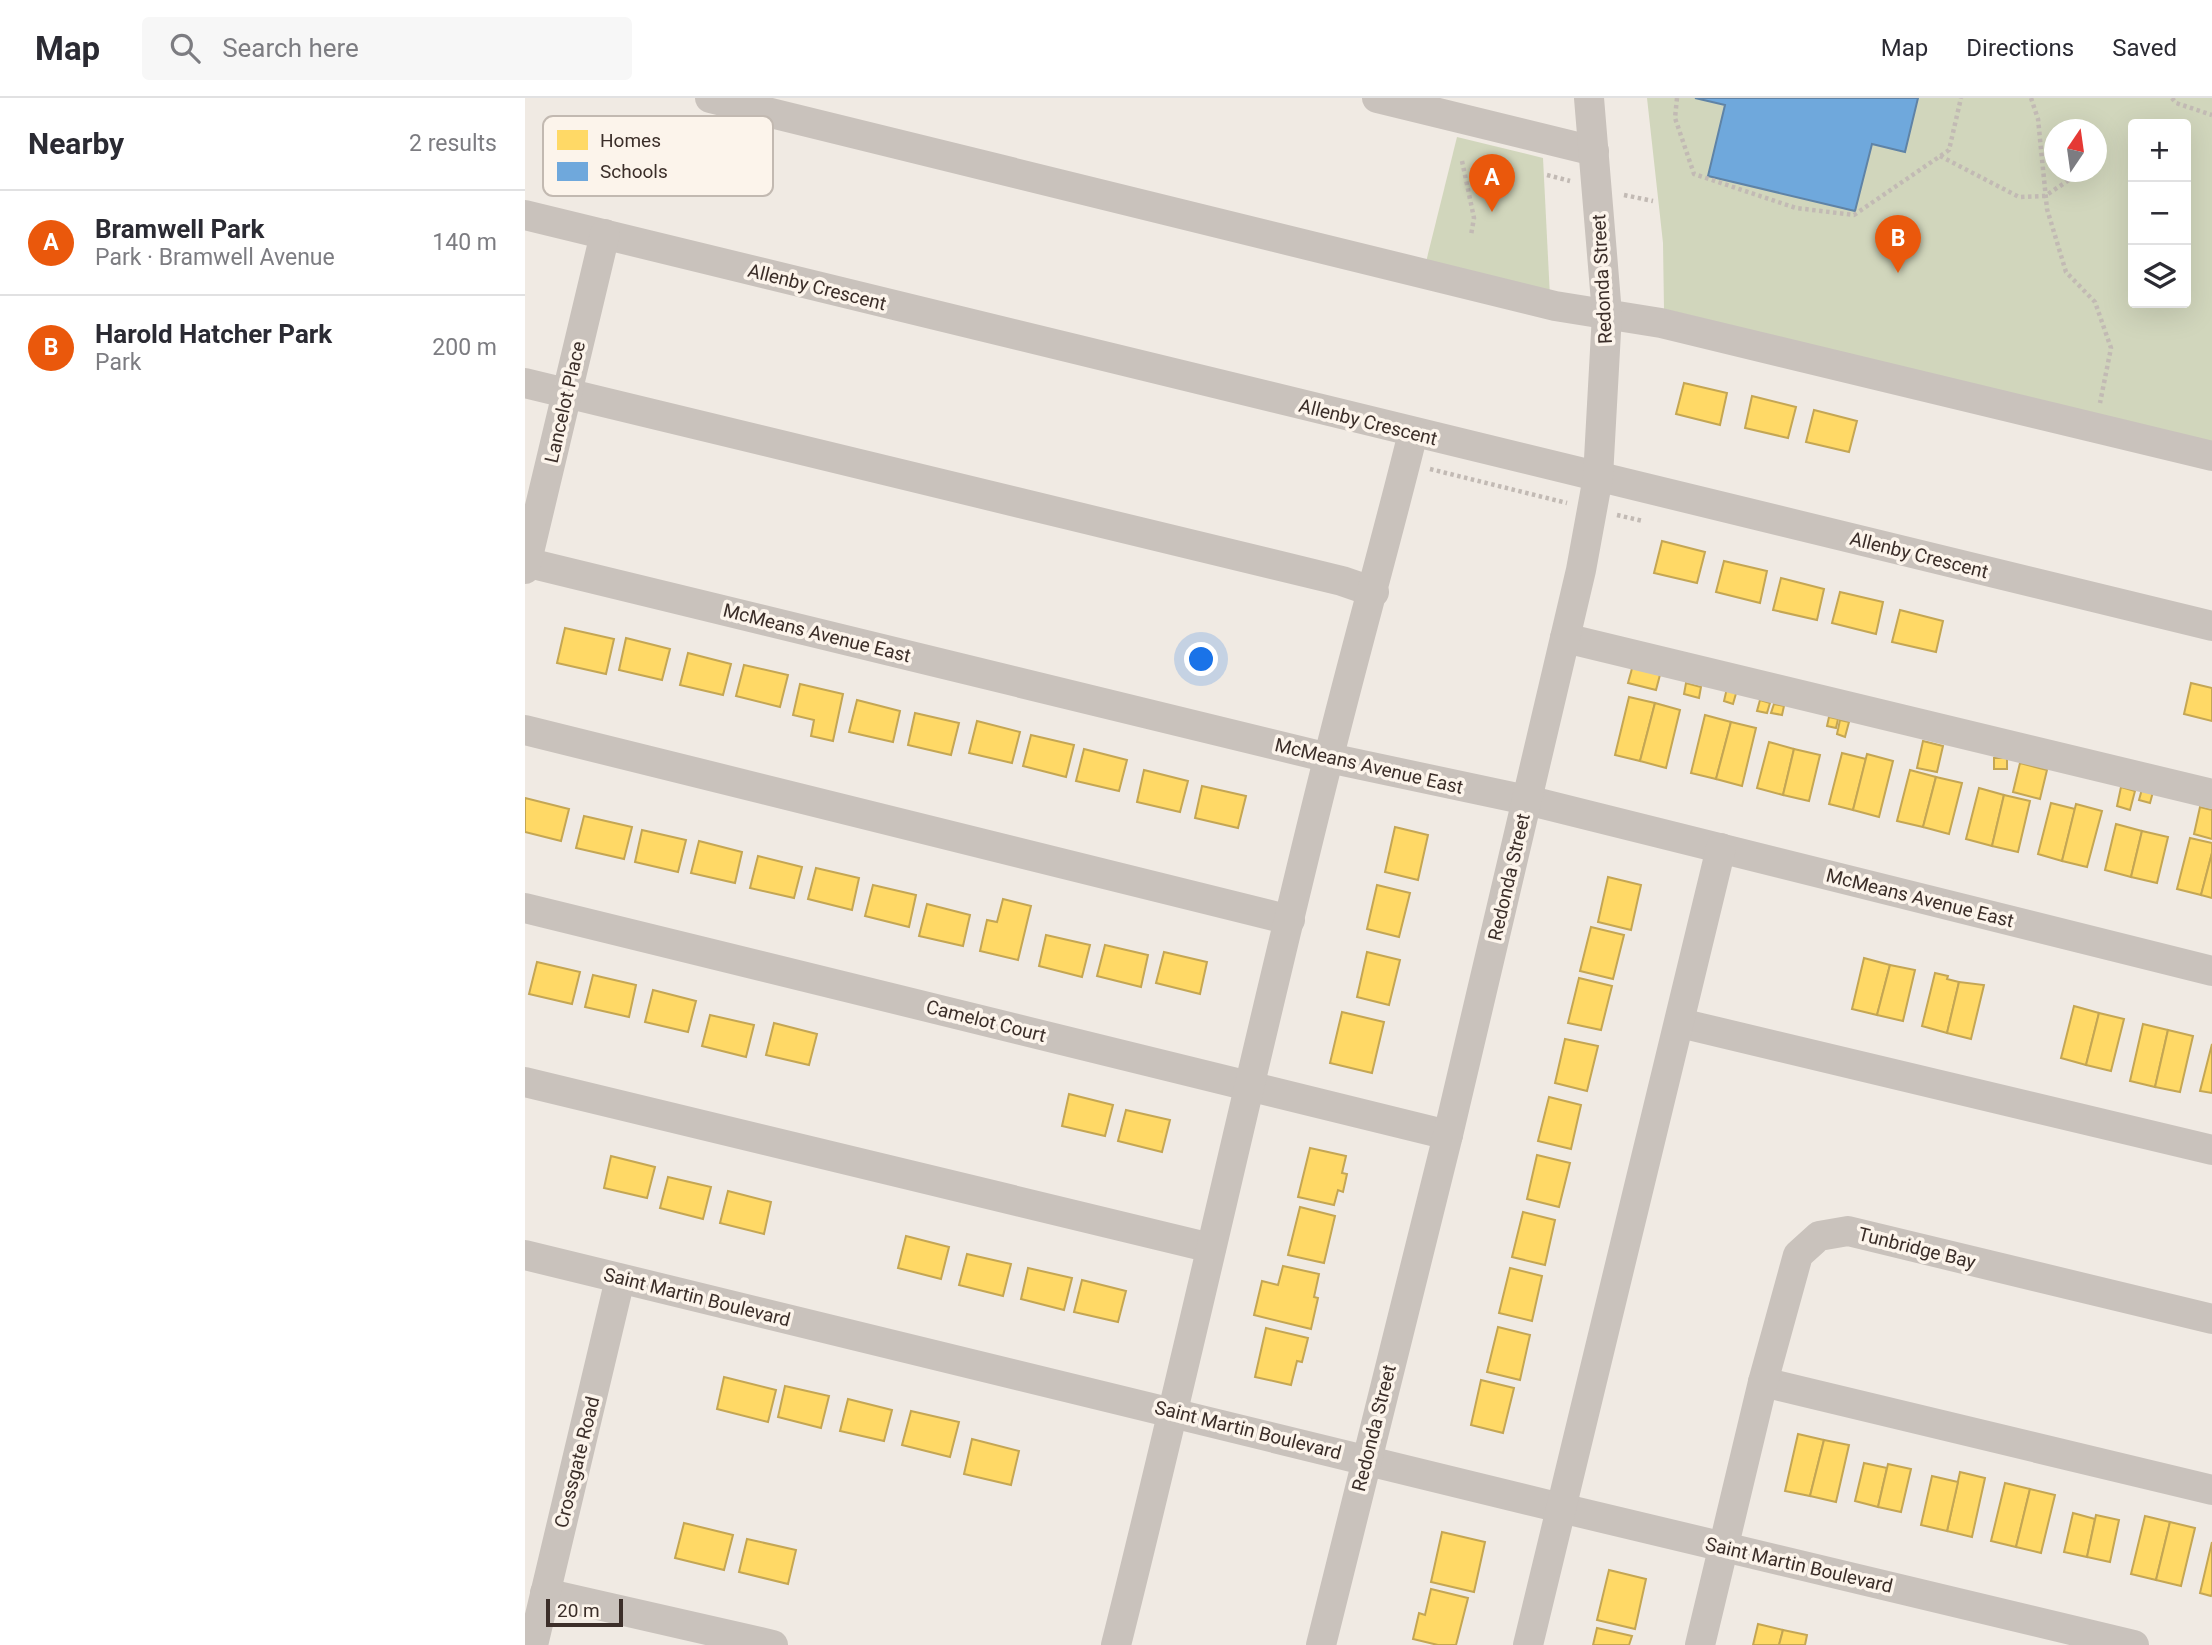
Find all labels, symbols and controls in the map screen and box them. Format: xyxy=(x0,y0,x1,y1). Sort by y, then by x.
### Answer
search box xyxy=(142,17,632,80)
text: Map xyxy=(35,29,100,68)
icon: search xyxy=(166,29,204,67)
text: Search here xyxy=(222,33,359,63)
text: Map xyxy=(1881,34,1928,62)
text: Directions xyxy=(1966,34,2074,62)
text: Saved xyxy=(2112,34,2177,62)
legend xyxy=(543,116,773,196)
north arrow xyxy=(2044,119,2107,182)
map controls xyxy=(2128,119,2191,308)
button: + xyxy=(2128,119,2191,182)
text: Nearby xyxy=(28,126,124,161)
text: Homes xyxy=(600,129,661,152)
text: 2 results xyxy=(409,130,497,157)
pin: A xyxy=(1469,154,1515,212)
text: Schools xyxy=(600,160,668,183)
button: − xyxy=(2128,182,2191,245)
text: Bramwell Park xyxy=(95,214,264,244)
street label: Redonda Street xyxy=(1587,214,1617,344)
pin: B xyxy=(1875,215,1921,273)
text: A xyxy=(43,229,59,256)
text: 140 m xyxy=(432,229,497,256)
text: Park · Bramwell Avenue xyxy=(95,244,335,271)
button: layers xyxy=(2128,245,2191,308)
street label: Allenby Crescent xyxy=(745,259,889,315)
text: Harold Hatcher Park xyxy=(95,319,332,349)
text: B xyxy=(44,334,58,361)
text: 200 m xyxy=(432,334,497,361)
street label: Lancelot Place xyxy=(540,339,590,465)
text: Park xyxy=(95,349,141,376)
street label: Allenby Crescent xyxy=(1296,394,1440,450)
street label: Allenby Crescent xyxy=(1847,527,1991,583)
street label: McMeans Avenue East xyxy=(721,599,913,667)
your location xyxy=(1184,642,1218,676)
street label: McMeans Avenue East xyxy=(1273,733,1465,799)
street label: Redonda Street xyxy=(1483,811,1535,943)
street label: McMeans Avenue East xyxy=(1824,864,2016,932)
street label: Camelot Court xyxy=(924,995,1048,1047)
street label: Tunbridge Bay xyxy=(1856,1222,1978,1274)
street label: Saint Martin Boulevard xyxy=(601,1263,793,1331)
street label: Redonda Street xyxy=(1347,1362,1401,1494)
street label: Crossgate Road xyxy=(550,1394,604,1530)
street label: Saint Martin Boulevard xyxy=(1152,1396,1344,1464)
street label: Saint Martin Boulevard xyxy=(1703,1532,1895,1598)
scale bar xyxy=(546,1596,623,1628)
text: 20 m xyxy=(557,1599,600,1622)

